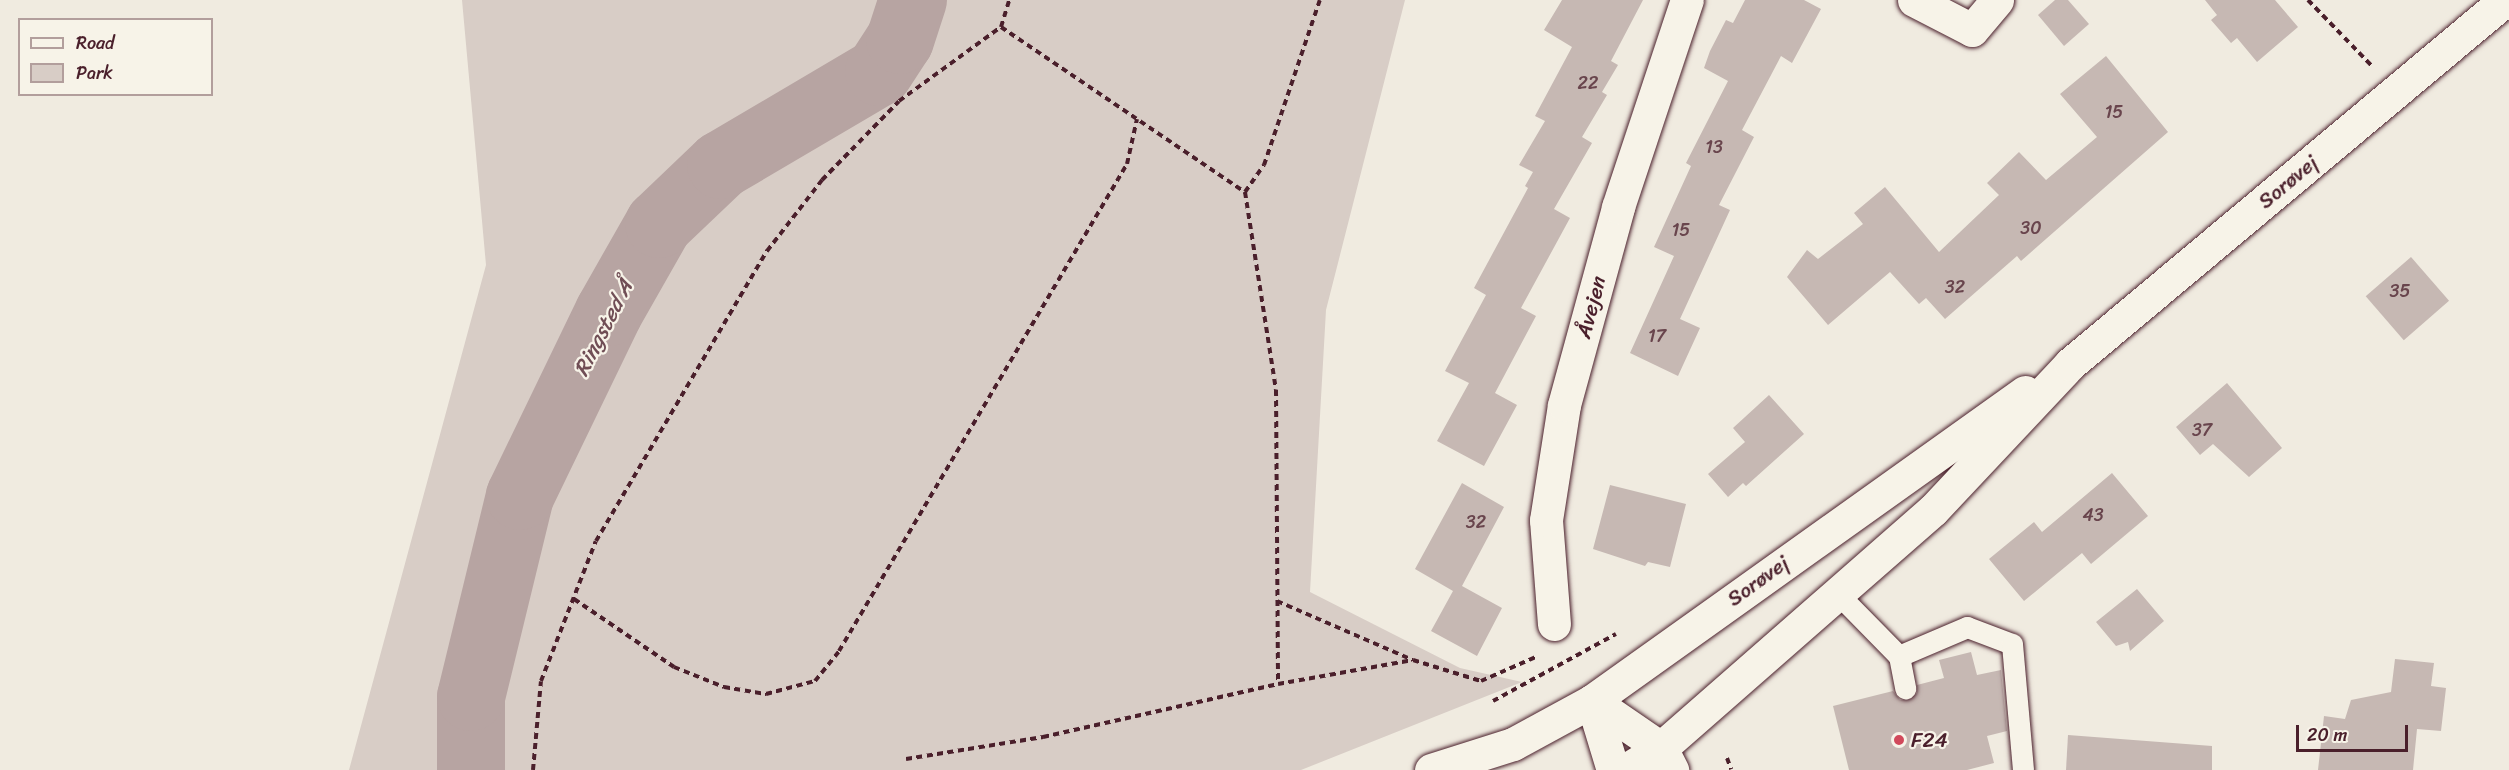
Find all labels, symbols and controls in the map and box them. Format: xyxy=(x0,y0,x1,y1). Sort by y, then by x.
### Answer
legend xyxy=(18,18,213,96)
text: Road xyxy=(76,27,115,59)
text: Park xyxy=(76,57,113,89)
house number: 22 xyxy=(1578,72,1598,94)
house number: 15 xyxy=(2105,101,2123,123)
house number: 13 xyxy=(1705,136,1723,158)
street label: Sorøvej xyxy=(2253,150,2323,214)
house number: 30 xyxy=(2020,217,2042,239)
house number: 15 xyxy=(1672,219,1690,241)
street label: Åvejen xyxy=(1571,273,1611,341)
water label: Ringsted Å xyxy=(568,276,638,380)
house number: 32 xyxy=(1945,276,1965,298)
house number: 35 xyxy=(2390,280,2410,302)
house number: 17 xyxy=(1648,325,1666,347)
house number: 37 xyxy=(2192,419,2212,441)
house number: 43 xyxy=(2082,504,2104,526)
house number: 32 xyxy=(1466,511,1486,533)
street label: Sorøvej xyxy=(1722,550,1794,612)
scale bar xyxy=(2299,713,2412,751)
text: 20 m xyxy=(2307,719,2347,751)
place label: F24 xyxy=(1911,727,1948,753)
marker: F24 xyxy=(1892,733,1906,747)

